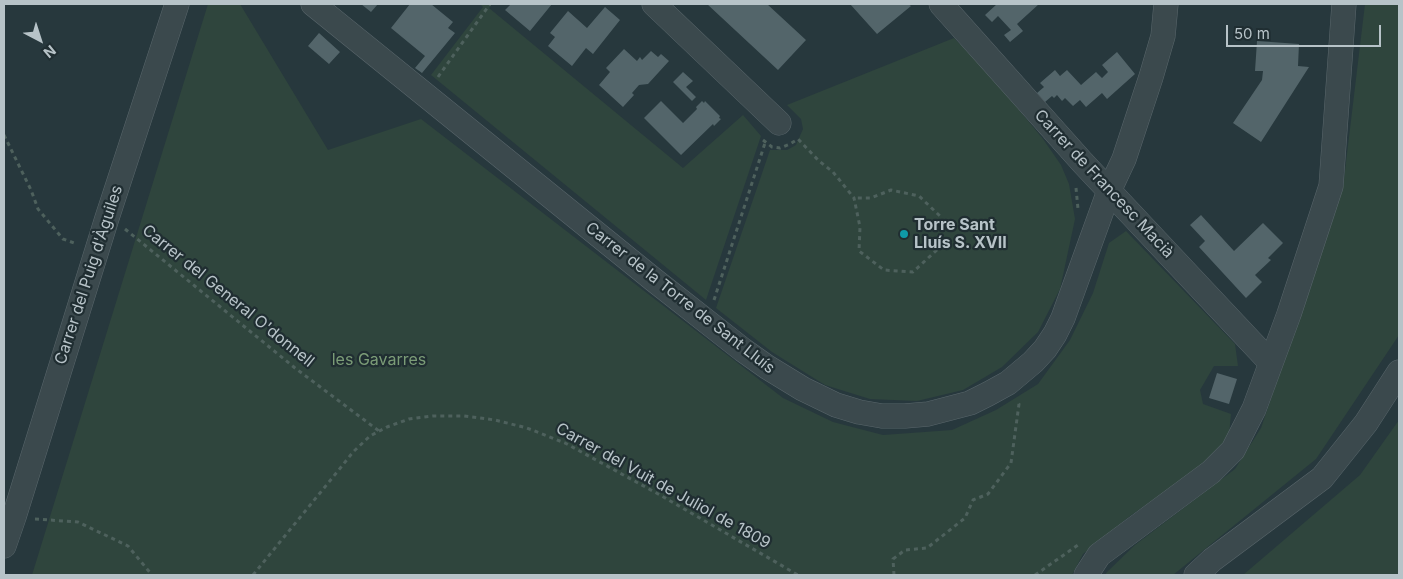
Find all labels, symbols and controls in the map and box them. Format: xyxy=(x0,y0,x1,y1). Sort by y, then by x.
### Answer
north arrow xyxy=(15,15,65,65)
scale bar xyxy=(1228,15,1383,47)
text: 50 m xyxy=(1234,24,1270,43)
text: N xyxy=(40,42,60,62)
street label: Carrer de Francesc Macià xyxy=(1030,106,1178,262)
street label: Carrer del Puig d'Àguiles xyxy=(51,183,127,367)
place label: Torre Sant Lluís S. XVII xyxy=(914,215,1007,253)
street label: Carrer de la Torre de Sant Lluís xyxy=(582,218,778,378)
street label: Carrer del General O'donnell xyxy=(138,221,318,371)
marker: Torre Sant Lluís S. XVII xyxy=(898,228,910,240)
park label: les Gavarres xyxy=(332,350,426,370)
street label: Carrer del Vuit de Juliol de 1809 xyxy=(552,419,774,553)

